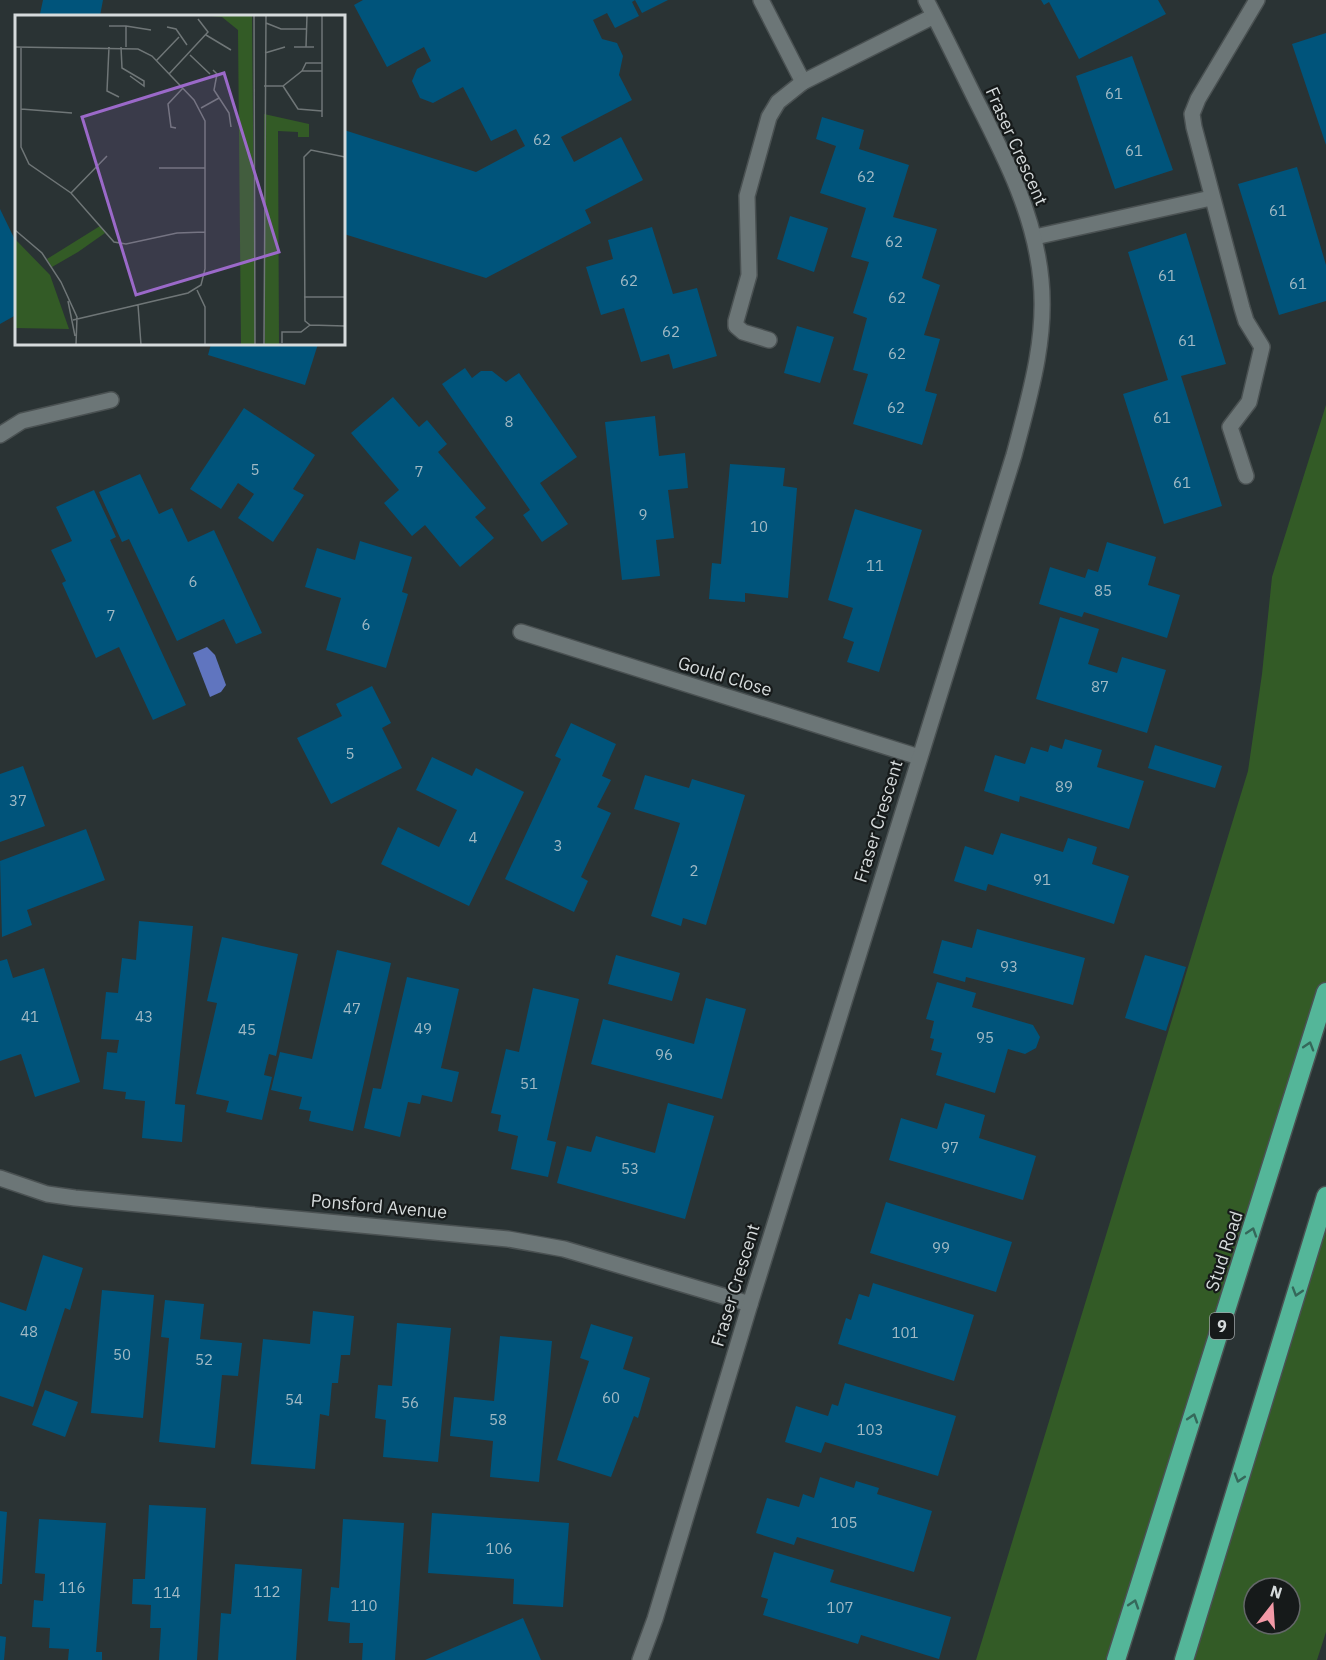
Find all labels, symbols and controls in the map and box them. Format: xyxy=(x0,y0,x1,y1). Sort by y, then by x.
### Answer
inset map xyxy=(15,15,345,345)
street label: Fraser Crescent xyxy=(981,83,1053,209)
house number: 61 xyxy=(1105,84,1123,103)
house number: 62 xyxy=(533,130,551,149)
house number: 61 xyxy=(1125,141,1143,160)
house number: 62 xyxy=(857,167,875,186)
house number: 61 xyxy=(1269,201,1287,220)
house number: 62 xyxy=(885,232,903,251)
house number: 61 xyxy=(1158,266,1176,285)
house number: 62 xyxy=(620,271,638,290)
house number: 61 xyxy=(1289,274,1307,293)
house number: 62 xyxy=(888,288,906,307)
house number: 62 xyxy=(662,322,680,341)
house number: 61 xyxy=(1178,331,1196,350)
house number: 62 xyxy=(888,344,906,363)
house number: 62 xyxy=(887,398,905,417)
house number: 61 xyxy=(1153,408,1171,427)
house number: 8 xyxy=(504,412,514,431)
house number: 5 xyxy=(250,460,260,479)
house number: 7 xyxy=(414,462,424,481)
house number: 61 xyxy=(1173,473,1191,492)
house number: 9 xyxy=(638,505,648,524)
house number: 10 xyxy=(750,517,768,536)
house number: 11 xyxy=(866,556,884,575)
house number: 6 xyxy=(188,572,198,591)
house number: 85 xyxy=(1094,581,1112,600)
house number: 7 xyxy=(106,606,116,625)
house number: 6 xyxy=(361,615,371,634)
street label: Gould Close xyxy=(675,651,775,701)
house number: 87 xyxy=(1091,677,1109,696)
house number: 5 xyxy=(345,744,355,763)
street label: Fraser Crescent xyxy=(848,757,908,885)
house number: 89 xyxy=(1055,777,1073,796)
house number: 37 xyxy=(9,791,27,810)
house number: 4 xyxy=(468,828,478,847)
house number: 3 xyxy=(553,836,563,855)
house number: 2 xyxy=(689,861,699,880)
house number: 91 xyxy=(1033,870,1051,889)
house number: 93 xyxy=(1000,957,1018,976)
house number: 47 xyxy=(343,999,361,1018)
house number: 41 xyxy=(21,1007,39,1026)
house number: 43 xyxy=(135,1007,153,1026)
house number: 49 xyxy=(414,1019,432,1038)
house number: 45 xyxy=(238,1020,256,1039)
house number: 95 xyxy=(976,1028,994,1047)
one-way arrow xyxy=(1302,1041,1315,1052)
house number: 96 xyxy=(655,1045,673,1064)
house number: 51 xyxy=(520,1074,538,1093)
house number: 97 xyxy=(941,1138,959,1157)
house number: 53 xyxy=(621,1159,639,1178)
street label: Ponsford Avenue xyxy=(310,1189,448,1223)
street label: Stud Road xyxy=(1200,1208,1248,1294)
street label: Fraser Crescent xyxy=(705,1221,765,1349)
one-way arrow xyxy=(1245,1227,1257,1238)
house number: 99 xyxy=(932,1238,950,1257)
one-way arrow xyxy=(1292,1286,1304,1297)
road number: 9 xyxy=(1210,1313,1234,1339)
house number: 48 xyxy=(20,1322,38,1341)
house number: 101 xyxy=(891,1323,919,1342)
house number: 50 xyxy=(113,1345,131,1364)
house number: 52 xyxy=(195,1350,213,1369)
house number: 60 xyxy=(602,1388,620,1407)
house number: 54 xyxy=(285,1390,303,1409)
house number: 56 xyxy=(401,1393,419,1412)
house number: 58 xyxy=(489,1410,507,1429)
one-way arrow xyxy=(1186,1413,1198,1424)
house number: 103 xyxy=(856,1420,884,1439)
one-way arrow xyxy=(1234,1472,1247,1483)
house number: 105 xyxy=(830,1513,858,1532)
house number: 106 xyxy=(485,1539,513,1558)
north arrow xyxy=(1242,1576,1302,1636)
house number: 116 xyxy=(58,1578,86,1597)
text: N xyxy=(1268,1580,1285,1603)
house number: 112 xyxy=(253,1582,281,1601)
house number: 114 xyxy=(153,1583,181,1602)
house number: 110 xyxy=(350,1596,378,1615)
house number: 107 xyxy=(826,1598,854,1617)
one-way arrow xyxy=(1127,1599,1139,1610)

